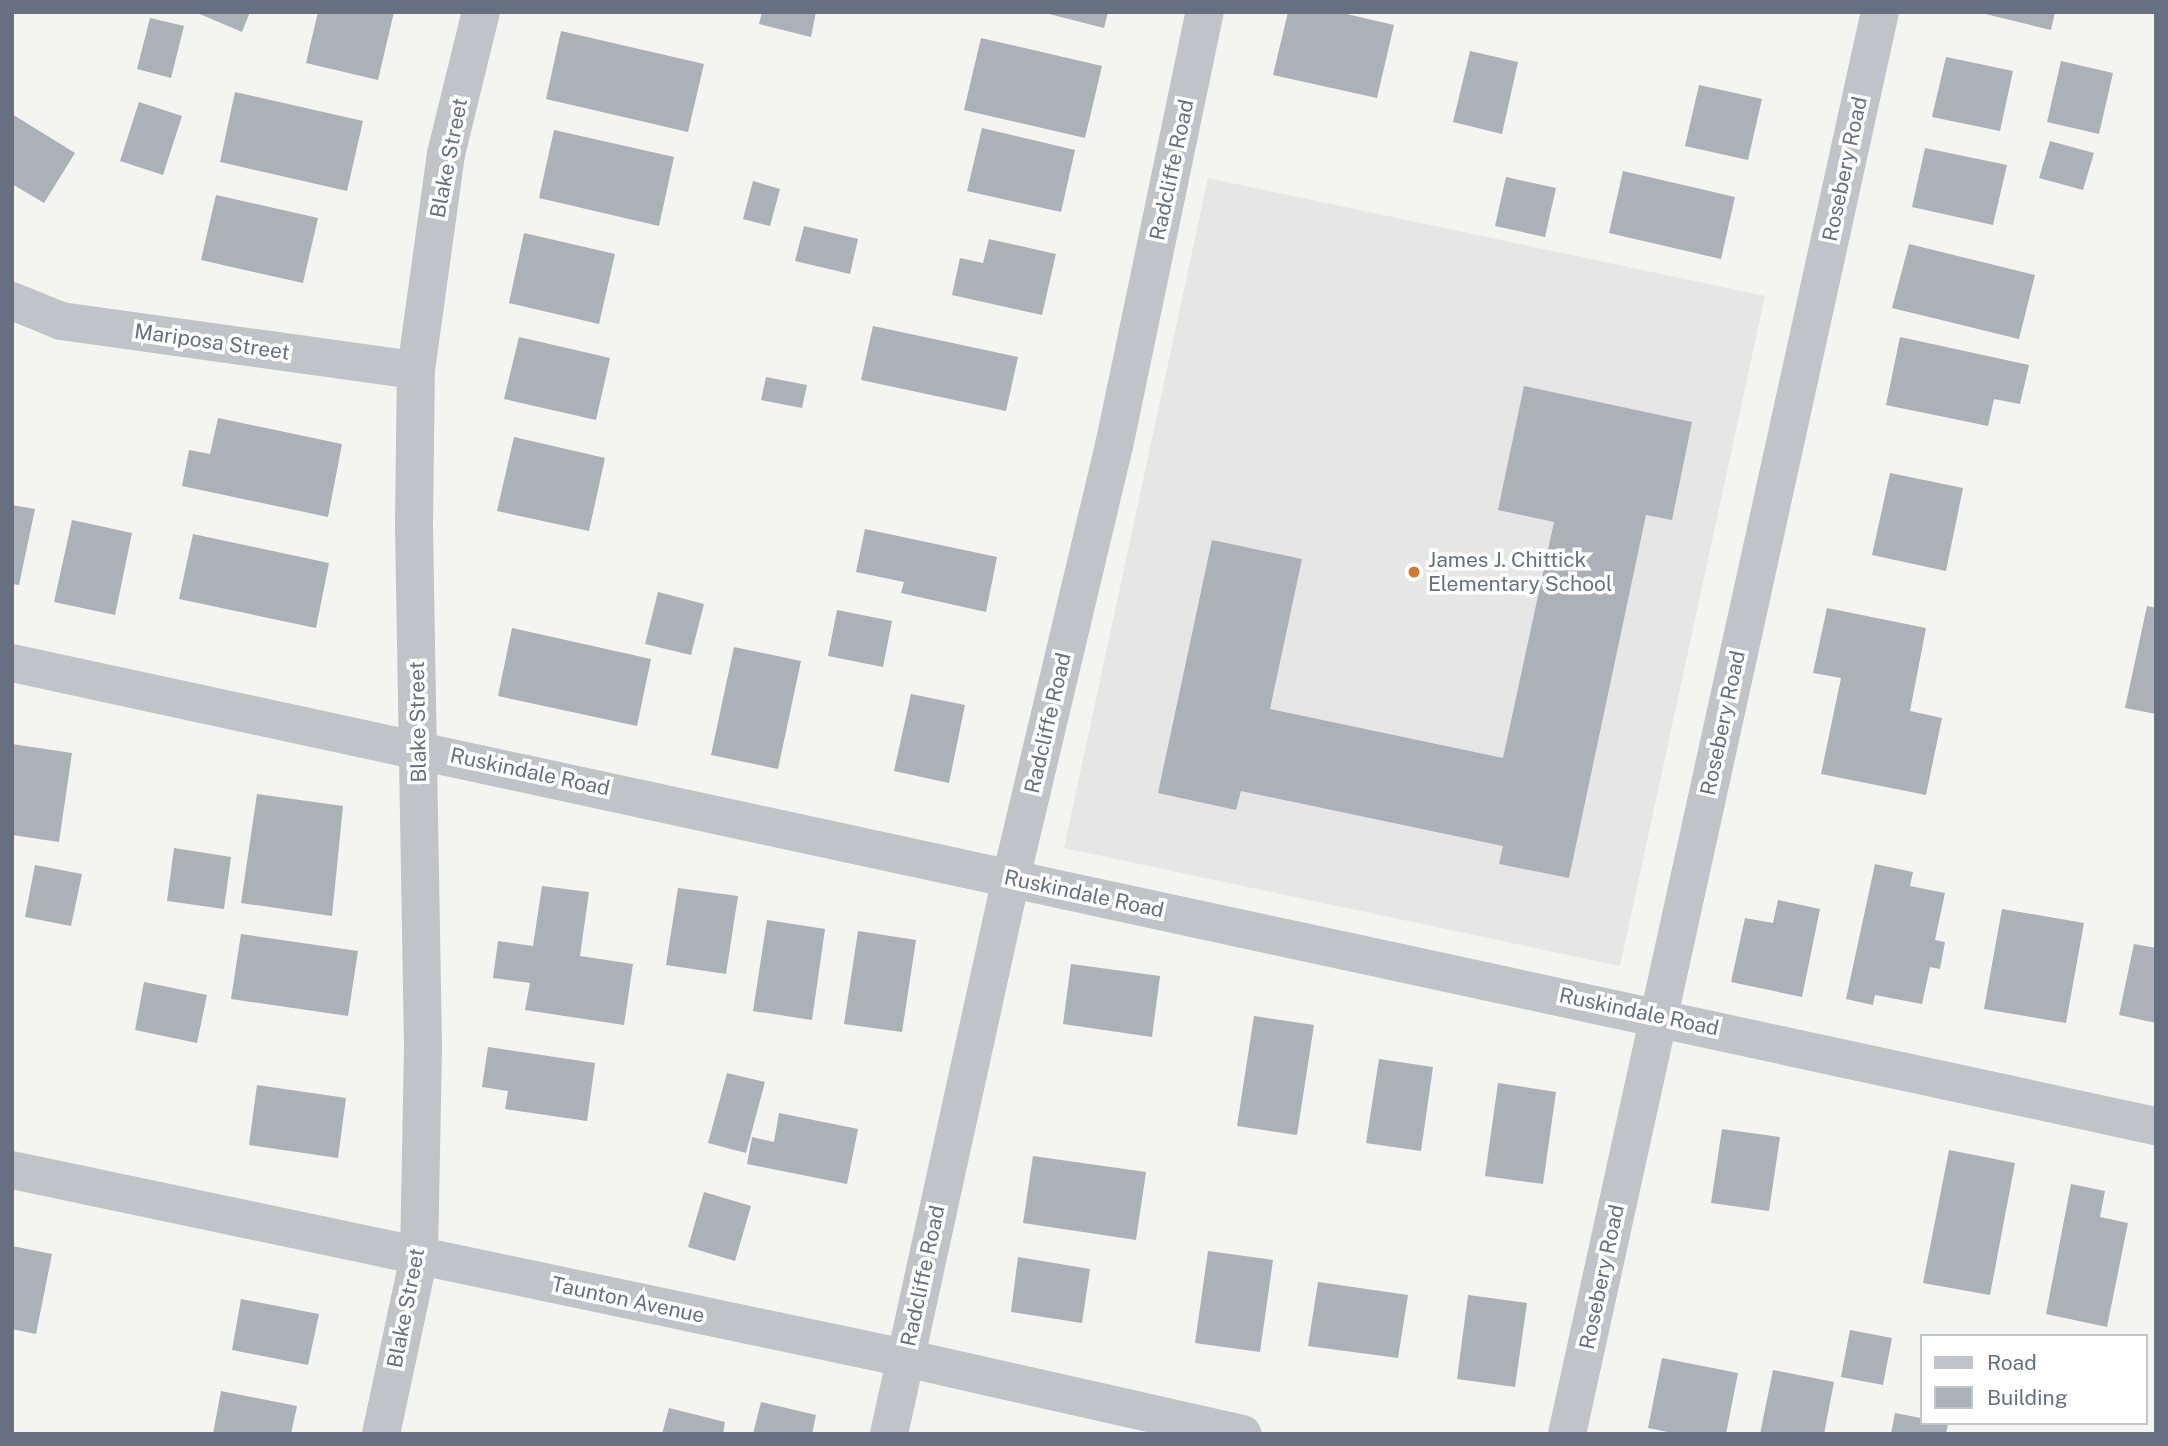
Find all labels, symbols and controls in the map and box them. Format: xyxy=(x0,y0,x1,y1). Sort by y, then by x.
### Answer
street label: Rosebery Road xyxy=(1817,94,1873,244)
street label: Blake Street xyxy=(425,96,473,220)
street label: Radcliffe Road xyxy=(1145,97,1199,243)
street label: Mariposa Street xyxy=(133,319,291,365)
place label: James J. Chittick Elementary School xyxy=(1428,547,1612,597)
marker: James J. Chittick Elementary School xyxy=(1406,564,1422,580)
street label: Rosebery Road xyxy=(1695,648,1751,798)
street label: Radcliffe Road xyxy=(1020,650,1076,796)
street label: Blake Street xyxy=(404,661,432,783)
street label: Ruskindale Road xyxy=(448,743,612,801)
street label: Ruskindale Road xyxy=(1002,865,1166,923)
street label: Ruskindale Road xyxy=(1557,983,1721,1041)
street label: Rosebery Road xyxy=(1574,1202,1630,1352)
street label: Radcliffe Road xyxy=(896,1203,950,1349)
street label: Blake Street xyxy=(382,1246,430,1370)
street label: Taunton Avenue xyxy=(549,1271,707,1329)
legend xyxy=(1920,1334,2147,1425)
text: Road xyxy=(1987,1350,2037,1375)
text: Building xyxy=(1987,1385,2068,1410)

